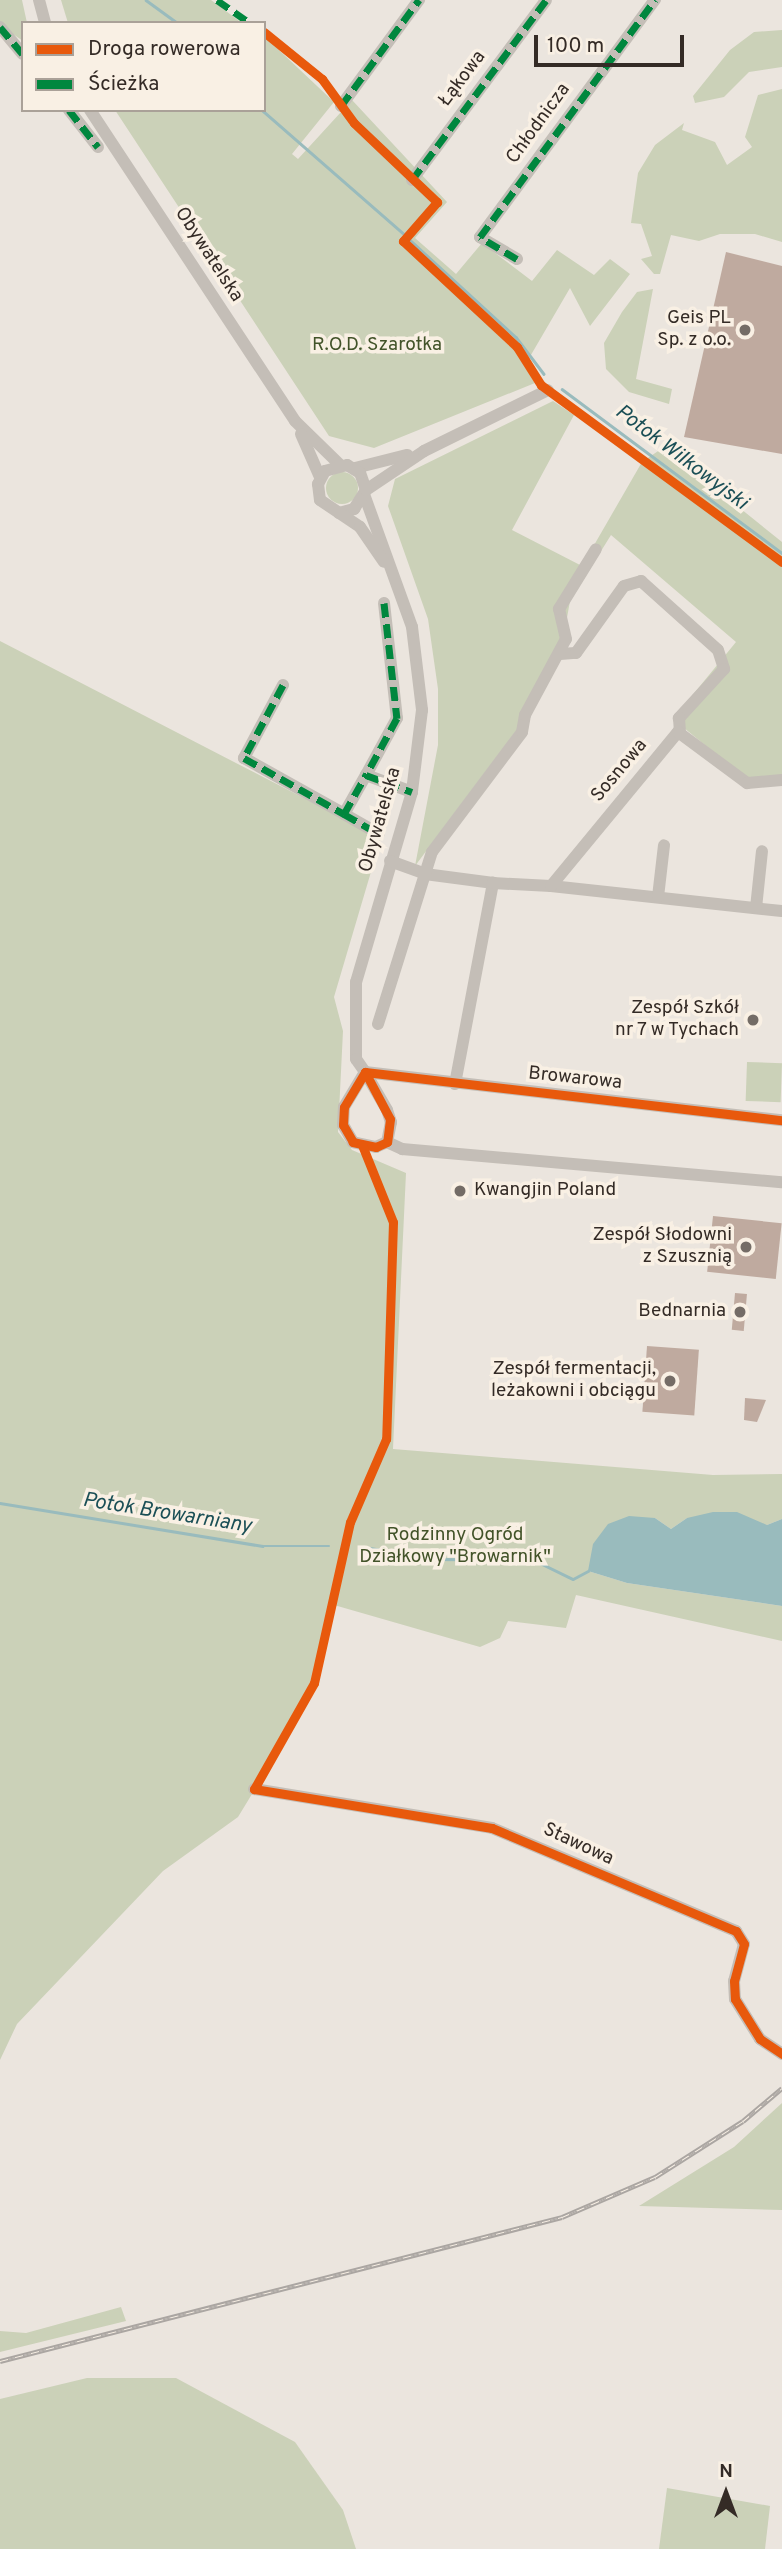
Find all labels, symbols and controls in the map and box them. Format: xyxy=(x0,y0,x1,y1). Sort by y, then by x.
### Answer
legend xyxy=(21,21,266,112)
scale bar xyxy=(537,21,688,65)
text: 100 m xyxy=(547,33,604,60)
text: Droga rowerowa xyxy=(88,36,241,63)
street label: Łąkowa xyxy=(435,47,491,111)
text: Ścieżka xyxy=(88,71,159,98)
street label: Chłodnicza xyxy=(502,79,576,169)
street label: Obywatelska xyxy=(169,203,247,307)
place label: Geis PL Sp. z o.o. xyxy=(657,308,731,352)
marker: Geis PL Sp. z o.o. xyxy=(737,322,753,338)
park label: R.O.D. Szarotka xyxy=(312,335,442,357)
water label: Potok Wilkowyjski xyxy=(609,400,753,516)
street label: Sosnowa xyxy=(587,735,653,807)
street label: Obywatelska xyxy=(355,765,407,875)
place label: Zespół Szkół nr 7 w Tychach xyxy=(613,998,739,1042)
marker: Zespół Szkół nr 7 w Tychach xyxy=(745,1012,761,1028)
street label: Browarowa xyxy=(527,1063,623,1095)
place label: Kwangjin Poland xyxy=(474,1180,616,1202)
marker: Kwangjin Poland xyxy=(452,1183,468,1199)
place label: Zespół Słodowni z Szusznią xyxy=(593,1225,732,1269)
marker: Zespół Słodowni z Szusznią xyxy=(738,1239,754,1255)
place label: Bednarnia xyxy=(638,1301,726,1323)
marker: Bednarnia xyxy=(732,1304,748,1320)
place label: Zespół fermentacji, leżakowni i obciągu xyxy=(491,1359,656,1403)
marker: Zespół fermentacji, leżakowni i obciągu xyxy=(662,1373,678,1389)
water label: Potok Browarniany xyxy=(81,1488,253,1540)
park label: Rodzinny Ogród Działkowy "Browarnik" xyxy=(359,1525,551,1569)
street label: Stawowa xyxy=(539,1819,617,1871)
north arrow xyxy=(691,2458,761,2528)
text: N xyxy=(719,2460,733,2484)

